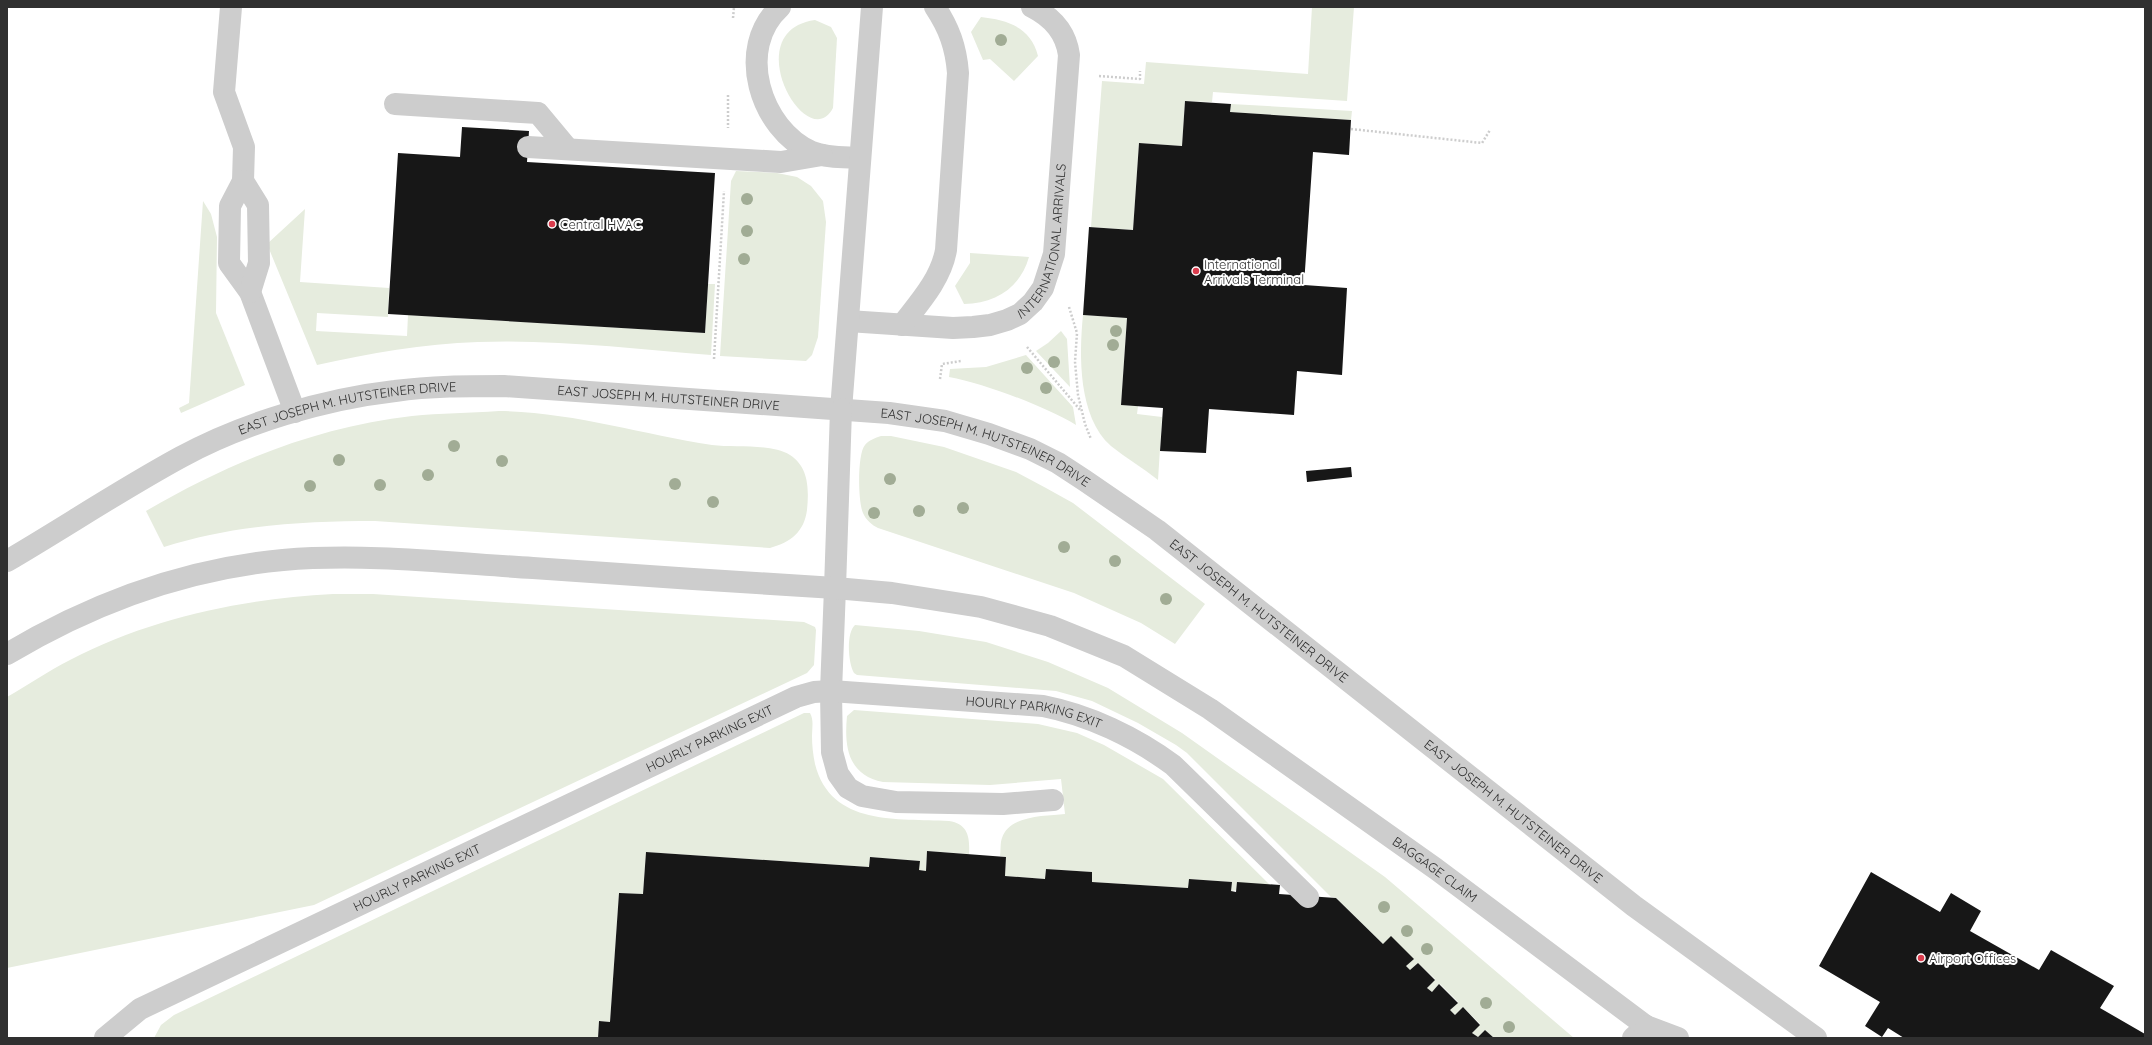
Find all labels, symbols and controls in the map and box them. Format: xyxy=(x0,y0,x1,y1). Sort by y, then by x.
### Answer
street label: INTERNATIONAL ARRIVALS xyxy=(1015,163,1069,322)
place label: Central HVAC xyxy=(560,216,642,232)
marker: Central HVAC xyxy=(547,219,557,229)
place label: International Arrivals Terminal xyxy=(1204,256,1304,287)
marker: International Arrivals Terminal xyxy=(1191,266,1201,276)
street label: EAST JOSEPH M. HUTSTEINER DRIVE xyxy=(236,378,457,438)
street label: EAST JOSEPH M. HUTSTEINER DRIVE xyxy=(557,382,780,413)
street label: EAST JOSEPH M. HUTSTEINER DRIVE xyxy=(880,404,1093,490)
street label: EAST JOSEPH M. HUTSTEINER DRIVE xyxy=(1167,535,1352,686)
street label: HOURLY PARKING EXIT xyxy=(965,693,1105,732)
street label: HOURLY PARKING EXIT xyxy=(643,701,776,775)
street label: EAST JOSEPH M. HUTSTEINER DRIVE xyxy=(1421,736,1606,886)
street label: BAGGAGE CLAIM xyxy=(1390,833,1481,905)
street label: HOURLY PARKING EXIT xyxy=(351,840,483,914)
place label: Airport Offices xyxy=(1929,950,2016,966)
marker: Airport Offices xyxy=(1916,953,1926,963)

